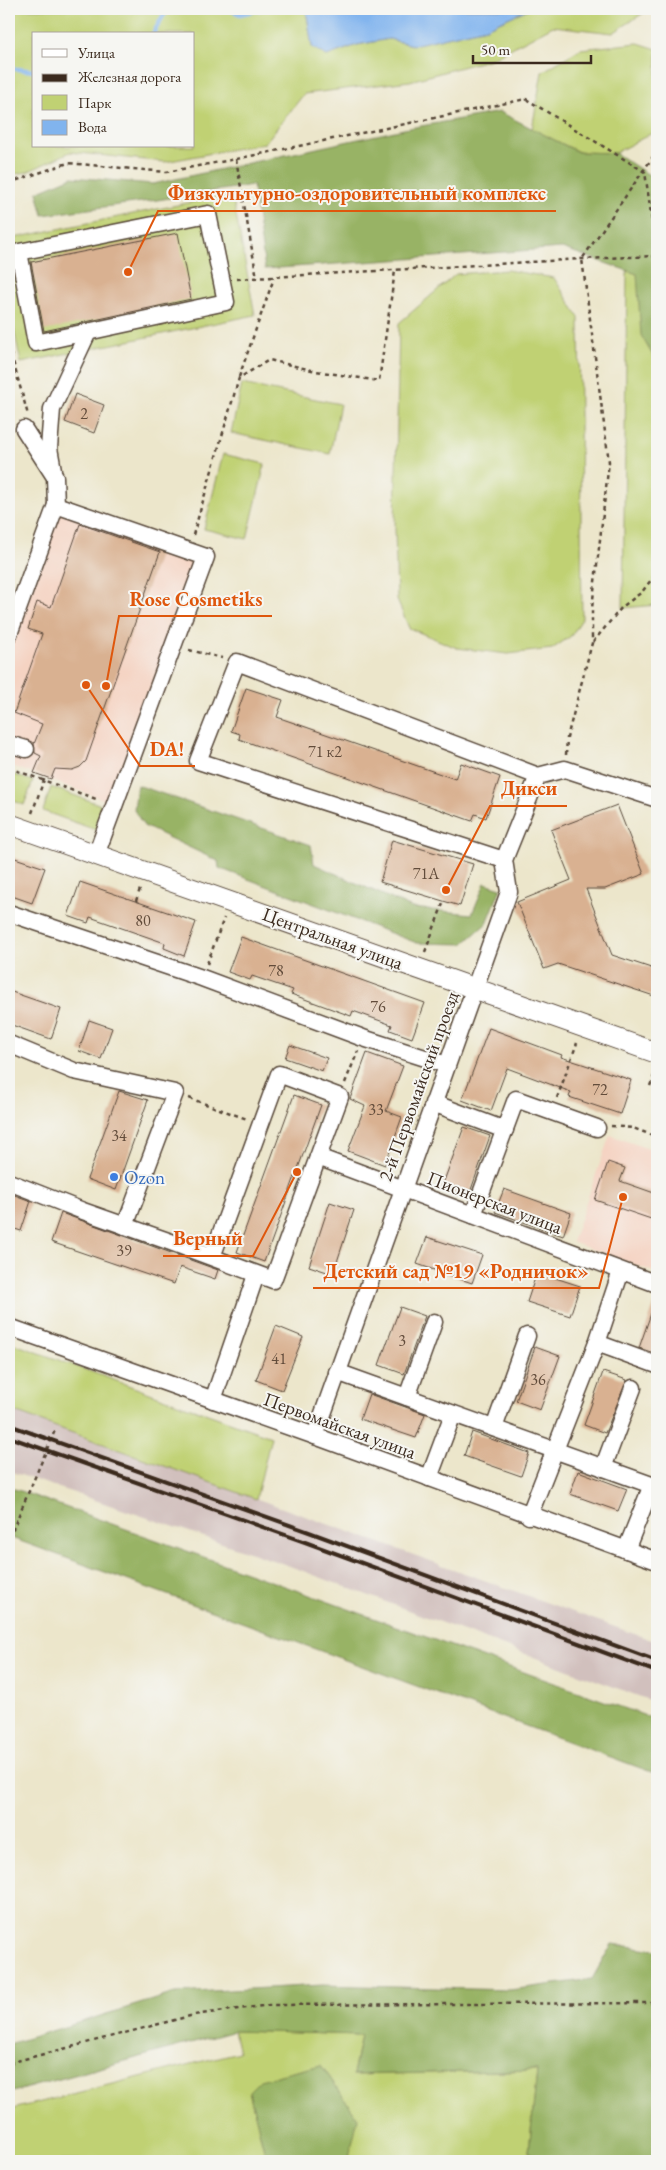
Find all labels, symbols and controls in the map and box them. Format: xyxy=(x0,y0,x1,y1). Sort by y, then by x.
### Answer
legend xyxy=(32,32,195,148)
scale bar xyxy=(473,32,591,64)
text: 50 m xyxy=(481,40,510,59)
text: Улица xyxy=(77,43,115,62)
text: Железная дорога xyxy=(77,67,181,86)
text: Парк xyxy=(78,93,111,112)
text: Вода xyxy=(78,117,107,136)
callout: Физкультурно-оздоровительный комплекс xyxy=(158,176,556,211)
text: Физкультурно-оздоровительный комплекс xyxy=(168,180,546,206)
house number: 2 xyxy=(80,403,88,424)
callout: Rose Cosmetiks xyxy=(119,581,272,616)
text: Rose Cosmetiks xyxy=(130,586,262,612)
callout: DA! xyxy=(140,731,195,766)
text: DA! xyxy=(150,736,184,762)
house number: 71 к2 xyxy=(308,741,342,762)
callout: Дикси xyxy=(490,771,567,806)
text: Дикси xyxy=(501,775,558,801)
house number: 71А xyxy=(413,863,440,884)
street label: Центральная улица xyxy=(259,901,407,976)
house number: 80 xyxy=(135,910,151,931)
house number: 78 xyxy=(268,960,284,981)
street label: 2-й Первомайский проезд xyxy=(372,988,465,1184)
house number: 76 xyxy=(370,996,386,1017)
house number: 72 xyxy=(592,1079,608,1100)
house number: 33 xyxy=(368,1099,384,1120)
house number: 34 xyxy=(111,1125,127,1146)
place label: Ozon xyxy=(124,1165,165,1190)
street label: Пионерская улица xyxy=(424,1165,566,1240)
marker: Ozon xyxy=(108,1171,120,1183)
callout: Верный xyxy=(163,1221,253,1256)
text: Верный xyxy=(173,1225,243,1251)
house number: 39 xyxy=(116,1240,132,1261)
callout: Детский сад №19 «Родничок» xyxy=(313,1253,599,1288)
text: Детский сад №19 «Родничок» xyxy=(323,1258,589,1284)
house number: 3 xyxy=(398,1330,406,1351)
house number: 41 xyxy=(271,1348,287,1369)
house number: 36 xyxy=(530,1369,546,1390)
street label: Первомайская улица xyxy=(260,1386,420,1465)

